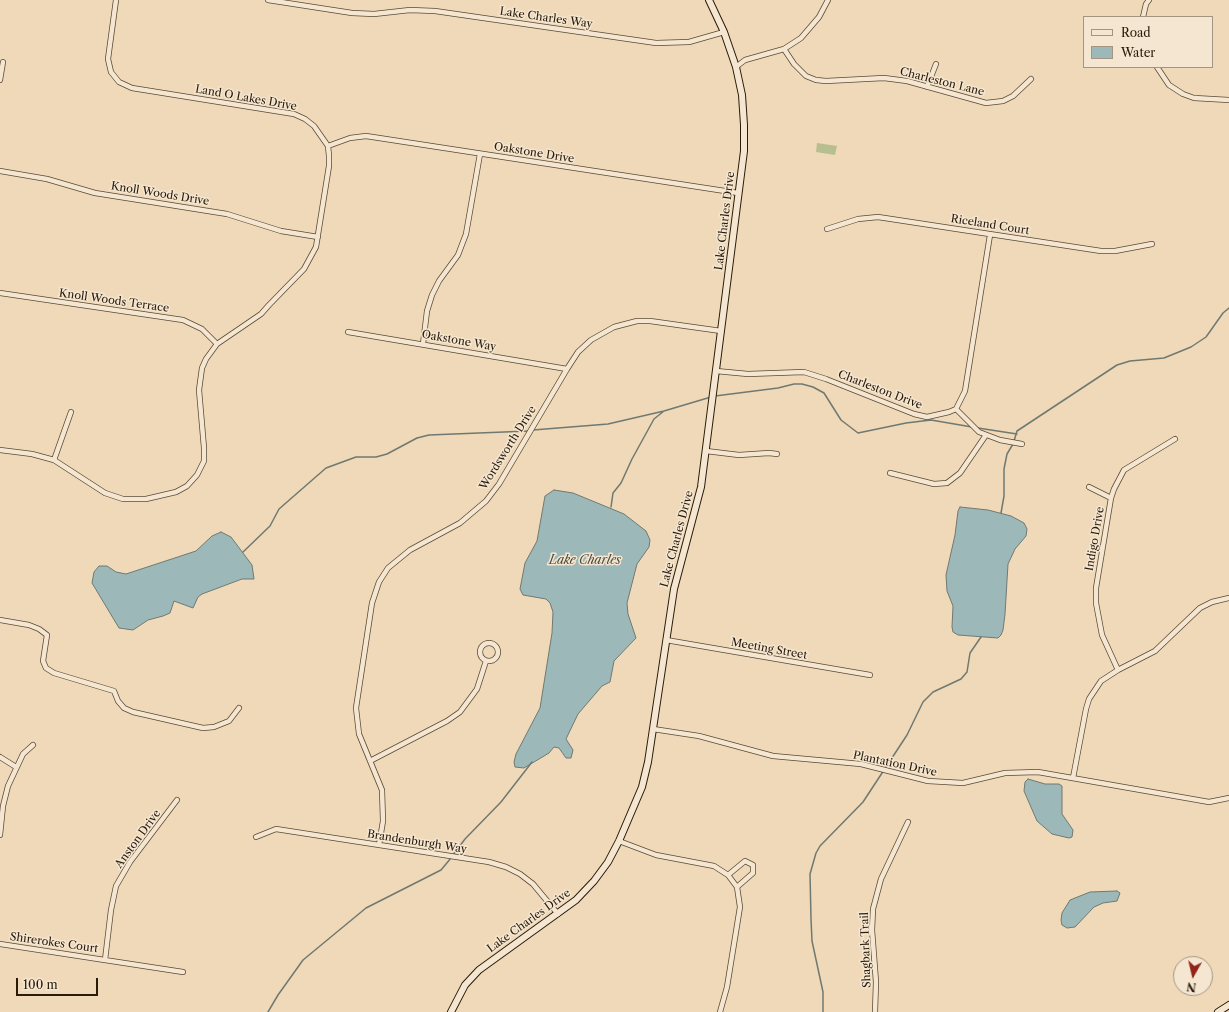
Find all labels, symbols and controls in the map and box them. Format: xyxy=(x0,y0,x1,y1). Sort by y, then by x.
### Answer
street label: Lake Charles Way xyxy=(499,5,593,31)
legend xyxy=(1083,16,1213,68)
text: Road xyxy=(1121,25,1151,40)
text: Water xyxy=(1121,45,1155,60)
street label: Charleston Lane xyxy=(898,65,986,99)
street label: Land O Lakes Drive xyxy=(194,83,298,113)
street label: Oakstone Drive xyxy=(493,140,575,166)
street label: Lake Charles Drive xyxy=(712,171,738,271)
street label: Knoll Woods Drive xyxy=(110,180,210,208)
street label: Riceland Court xyxy=(950,212,1030,238)
street label: Knoll Woods Terrace xyxy=(58,287,170,315)
street label: Oakstone Way xyxy=(421,328,497,354)
street label: Charleston Drive xyxy=(836,368,924,412)
street label: Wordsworth Drive xyxy=(477,404,539,492)
street label: Lake Charles Drive xyxy=(658,489,696,589)
street label: Indigo Drive xyxy=(1083,506,1107,572)
water label: Lake Charles xyxy=(549,554,621,568)
street label: Meeting Street xyxy=(730,636,808,662)
street label: Plantation Drive xyxy=(852,749,938,779)
street label: Anston Drive xyxy=(112,807,164,871)
street label: Brandenburgh Way xyxy=(366,828,468,856)
street label: Lake Charles Drive xyxy=(485,886,573,956)
street label: Shagbark Trail xyxy=(858,912,874,988)
street label: Shirerokes Court xyxy=(9,930,99,956)
north arrow xyxy=(1173,956,1213,996)
scale bar xyxy=(18,970,100,996)
text: 100 m xyxy=(23,977,58,992)
text: N xyxy=(1186,979,1197,994)

